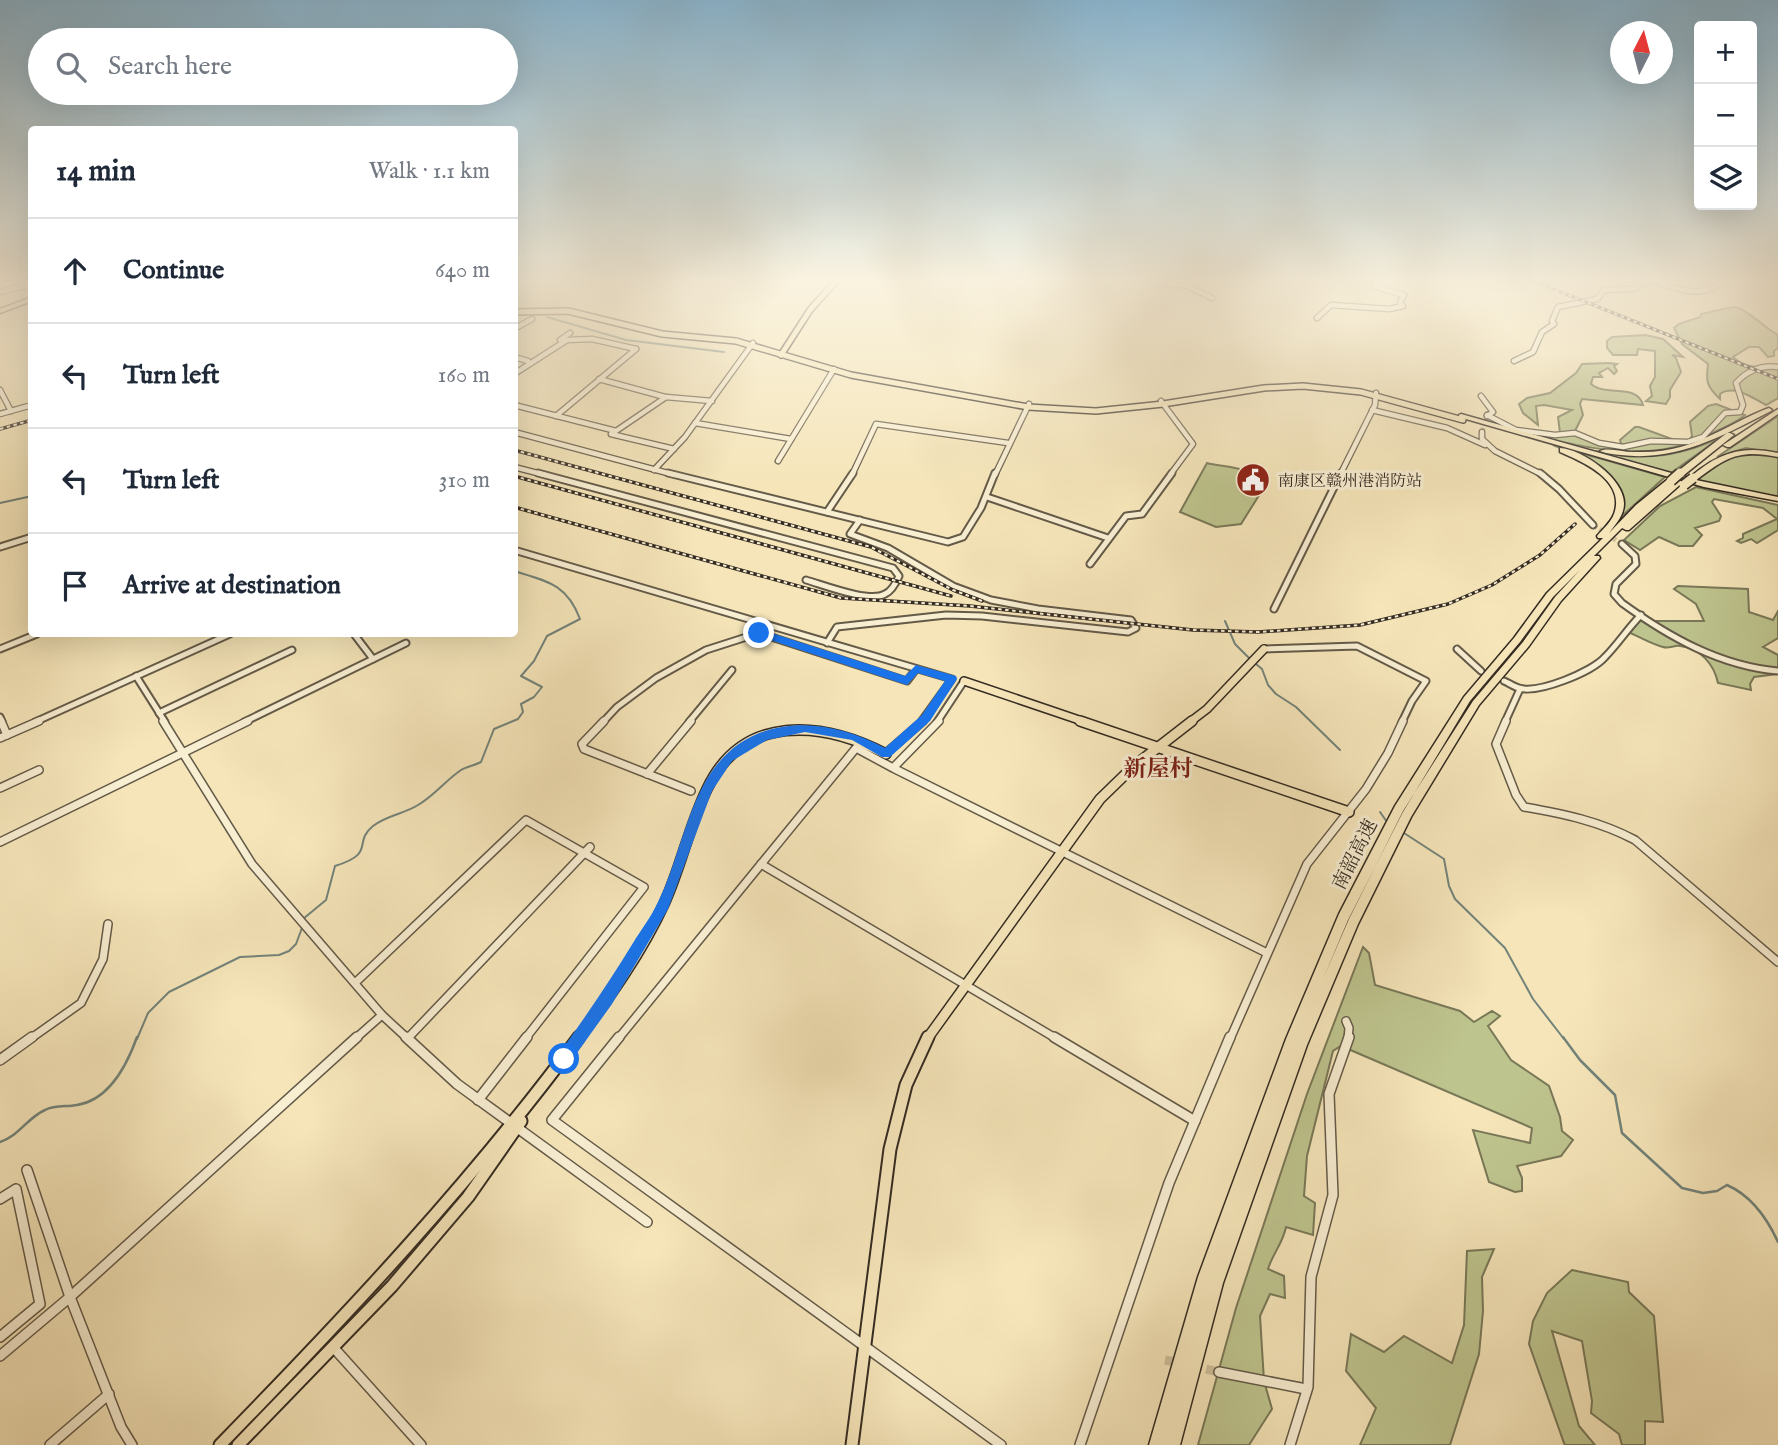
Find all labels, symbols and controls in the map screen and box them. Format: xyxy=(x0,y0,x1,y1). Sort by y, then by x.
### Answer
north arrow xyxy=(1610,21,1673,84)
map controls xyxy=(1694,21,1757,210)
button: + xyxy=(1694,21,1757,84)
search box xyxy=(28,28,518,105)
icon: search xyxy=(52,48,90,86)
text: Search here xyxy=(108,50,232,83)
button: − xyxy=(1694,84,1757,147)
button: layers xyxy=(1694,147,1757,210)
text: 14 min xyxy=(56,153,136,191)
text: Walk · 1.1 km xyxy=(369,157,490,186)
icon: ahead xyxy=(56,252,94,290)
text: Continue xyxy=(123,254,224,287)
text: 640 m xyxy=(435,256,490,285)
icon: left xyxy=(56,357,94,395)
text: Turn left xyxy=(123,359,220,392)
text: 160 m xyxy=(438,361,490,390)
public building icon: 南康区赣州港消防站 xyxy=(1234,461,1272,499)
icon: left xyxy=(56,462,94,500)
text: Turn left xyxy=(123,464,220,497)
text: 310 m xyxy=(439,466,490,495)
place label: 南康区赣州港消防站 xyxy=(1278,472,1422,492)
icon: arrive xyxy=(56,567,94,605)
text: Arrive at destination xyxy=(123,569,341,602)
route end xyxy=(743,617,774,648)
district label: 新屋村 xyxy=(1124,755,1193,784)
street label: 南韶高速 xyxy=(1328,816,1384,894)
route start xyxy=(548,1043,579,1074)

